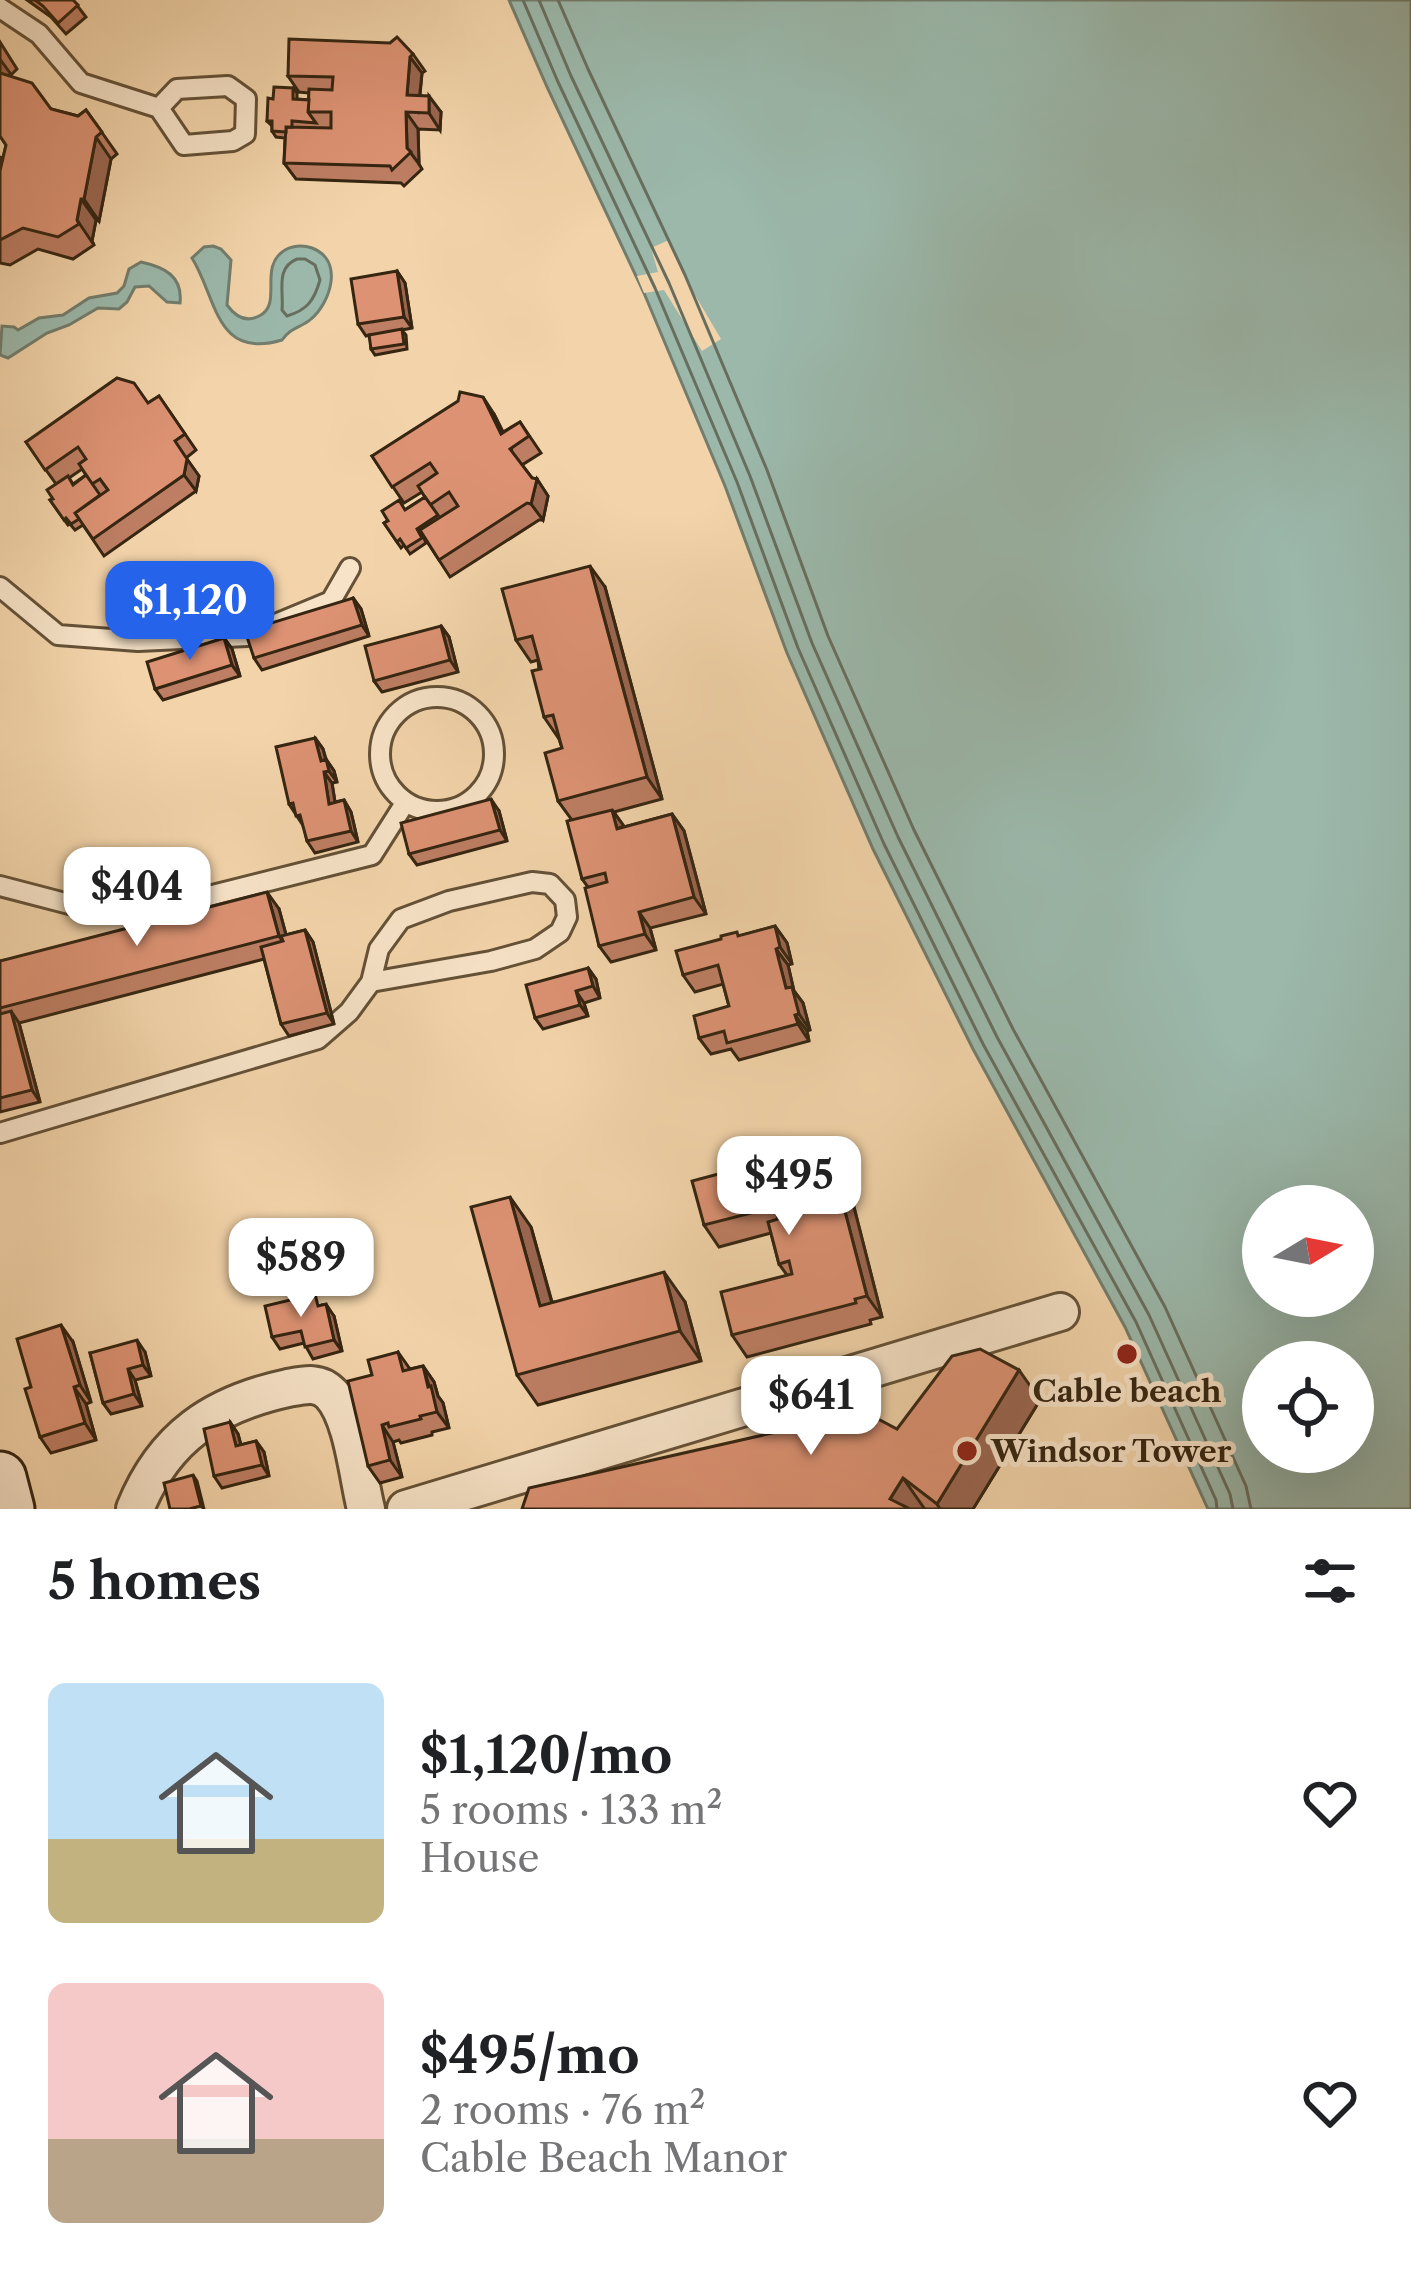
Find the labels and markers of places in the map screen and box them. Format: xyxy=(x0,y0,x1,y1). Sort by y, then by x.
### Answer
pin: $1,120 xyxy=(92,561,288,663)
pin: $404 xyxy=(66,847,208,949)
pin: $495 xyxy=(718,1136,860,1238)
pin: $589 xyxy=(230,1218,372,1320)
marker: Cable beach xyxy=(1114,1341,1140,1367)
pin: $641 xyxy=(740,1356,882,1458)
place label: Cable beach xyxy=(1033,1373,1222,1410)
place label: Windsor Tower xyxy=(990,1433,1232,1470)
marker: Windsor Tower xyxy=(954,1438,980,1464)

